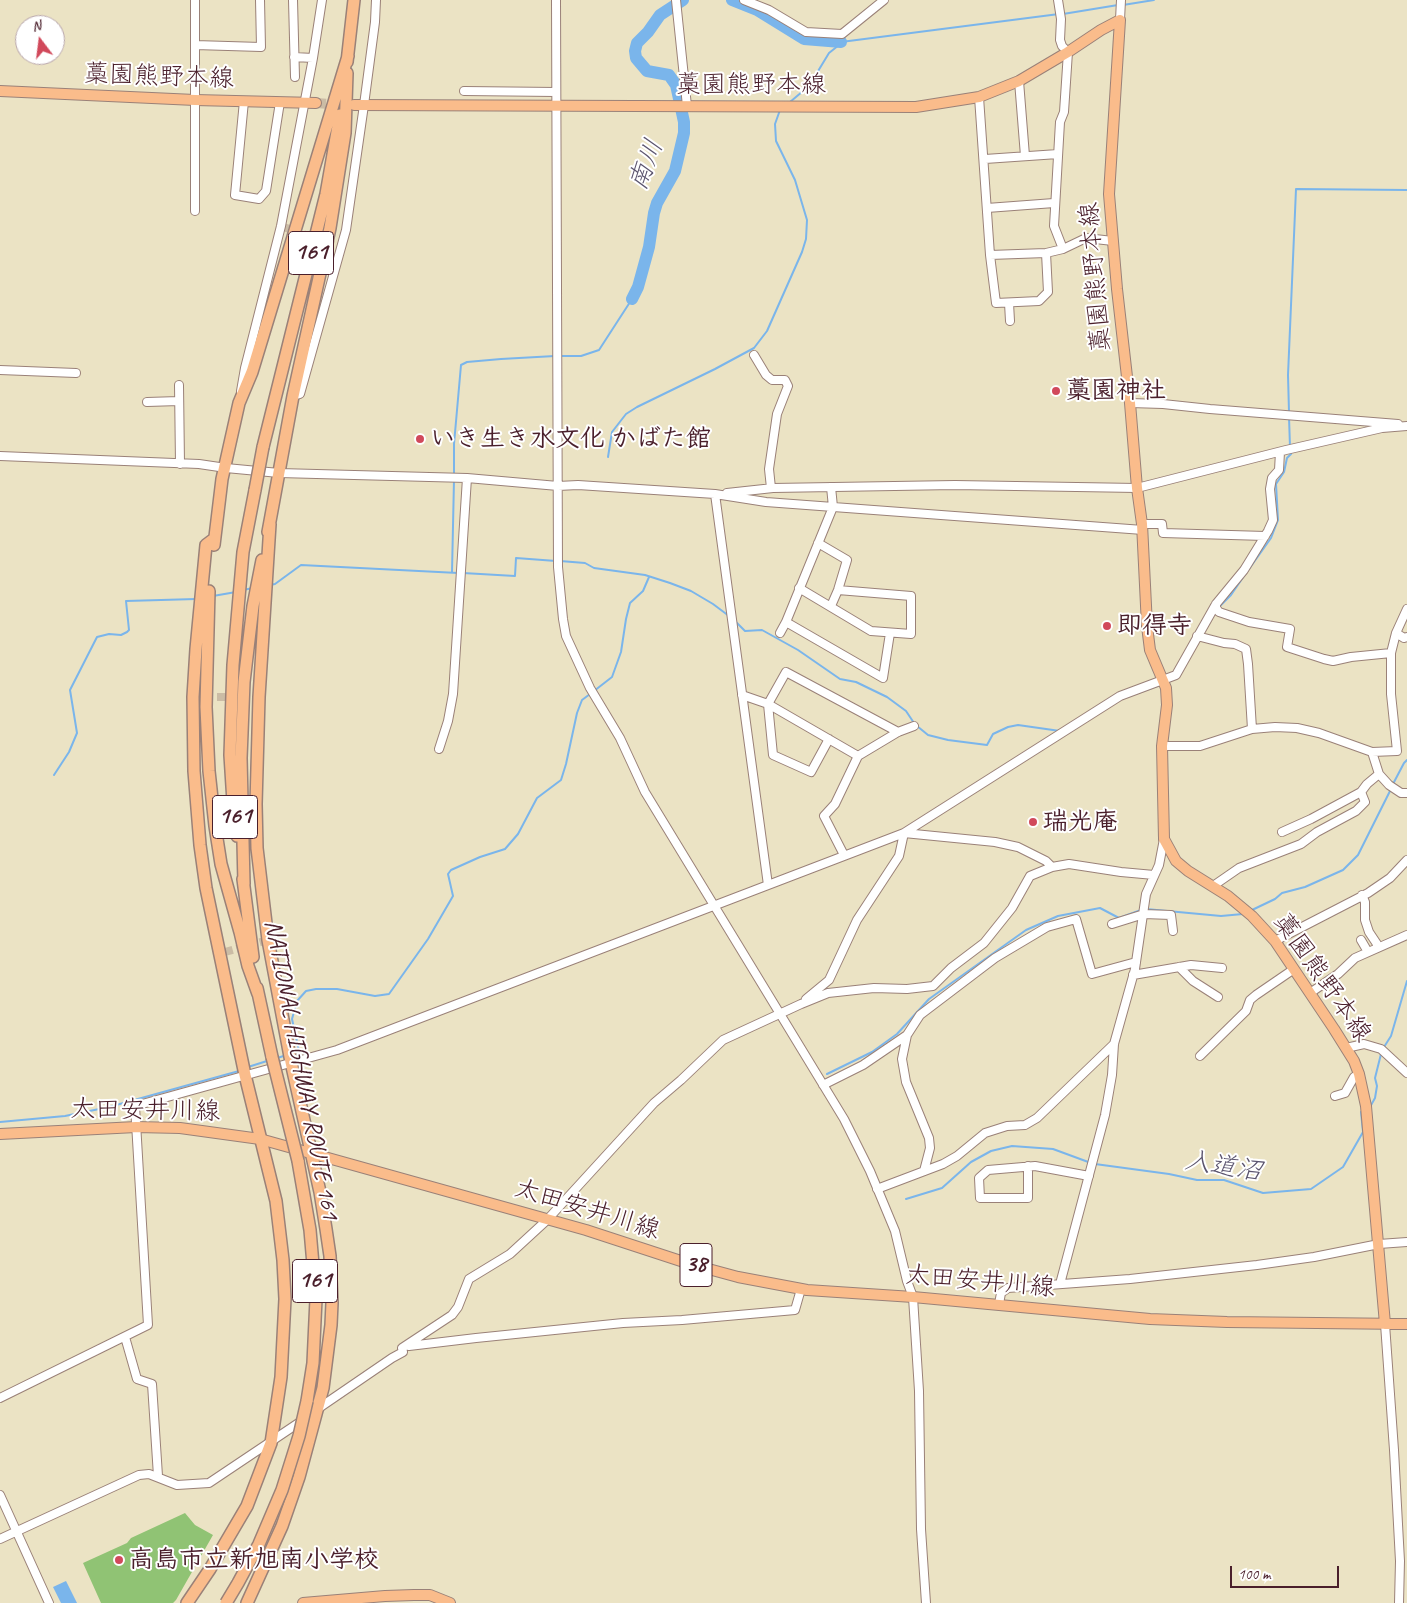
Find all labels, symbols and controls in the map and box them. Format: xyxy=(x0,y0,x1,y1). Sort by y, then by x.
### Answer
north arrow xyxy=(15,15,65,65)
text: N xyxy=(30,17,43,35)
street label: 藁園熊野本線 xyxy=(84,59,234,95)
street label: 藁園熊野本線 xyxy=(676,70,826,100)
water label: 南川 xyxy=(623,135,671,195)
street label: 藁園熊野本線 xyxy=(1075,201,1117,353)
road number: 161 xyxy=(288,232,334,274)
place label: 藁園神社 xyxy=(1066,376,1166,406)
marker: 藁園神社 xyxy=(1050,385,1062,397)
place label: いき生き水文化 かばた館 xyxy=(430,424,711,454)
marker: いき生き水文化 かばた館 xyxy=(414,433,426,445)
place label: 即得寺 xyxy=(1117,611,1192,641)
marker: 即得寺 xyxy=(1101,620,1113,632)
road number: 161 xyxy=(212,796,258,839)
place label: 瑞光庵 xyxy=(1043,807,1118,837)
marker: 瑞光庵 xyxy=(1027,816,1039,828)
street label: 藁園熊野本線 xyxy=(1267,908,1377,1048)
street label: NATIONAL HIGHWAY ROUTE 161 xyxy=(257,917,345,1223)
street label: 太田安井川線 xyxy=(70,1095,220,1127)
water label: 入道沼 xyxy=(1182,1145,1264,1189)
street label: 太田安井川線 xyxy=(511,1174,663,1246)
road number: 38 xyxy=(680,1244,712,1286)
road number: 161 xyxy=(292,1260,338,1302)
street label: 太田安井川線 xyxy=(904,1261,1056,1303)
place label: 高島市立新旭南小学校 xyxy=(129,1545,379,1575)
marker: 高島市立新旭南小学校 xyxy=(113,1554,125,1566)
scale bar xyxy=(1232,1556,1341,1588)
text: 100 m xyxy=(1238,1565,1270,1584)

